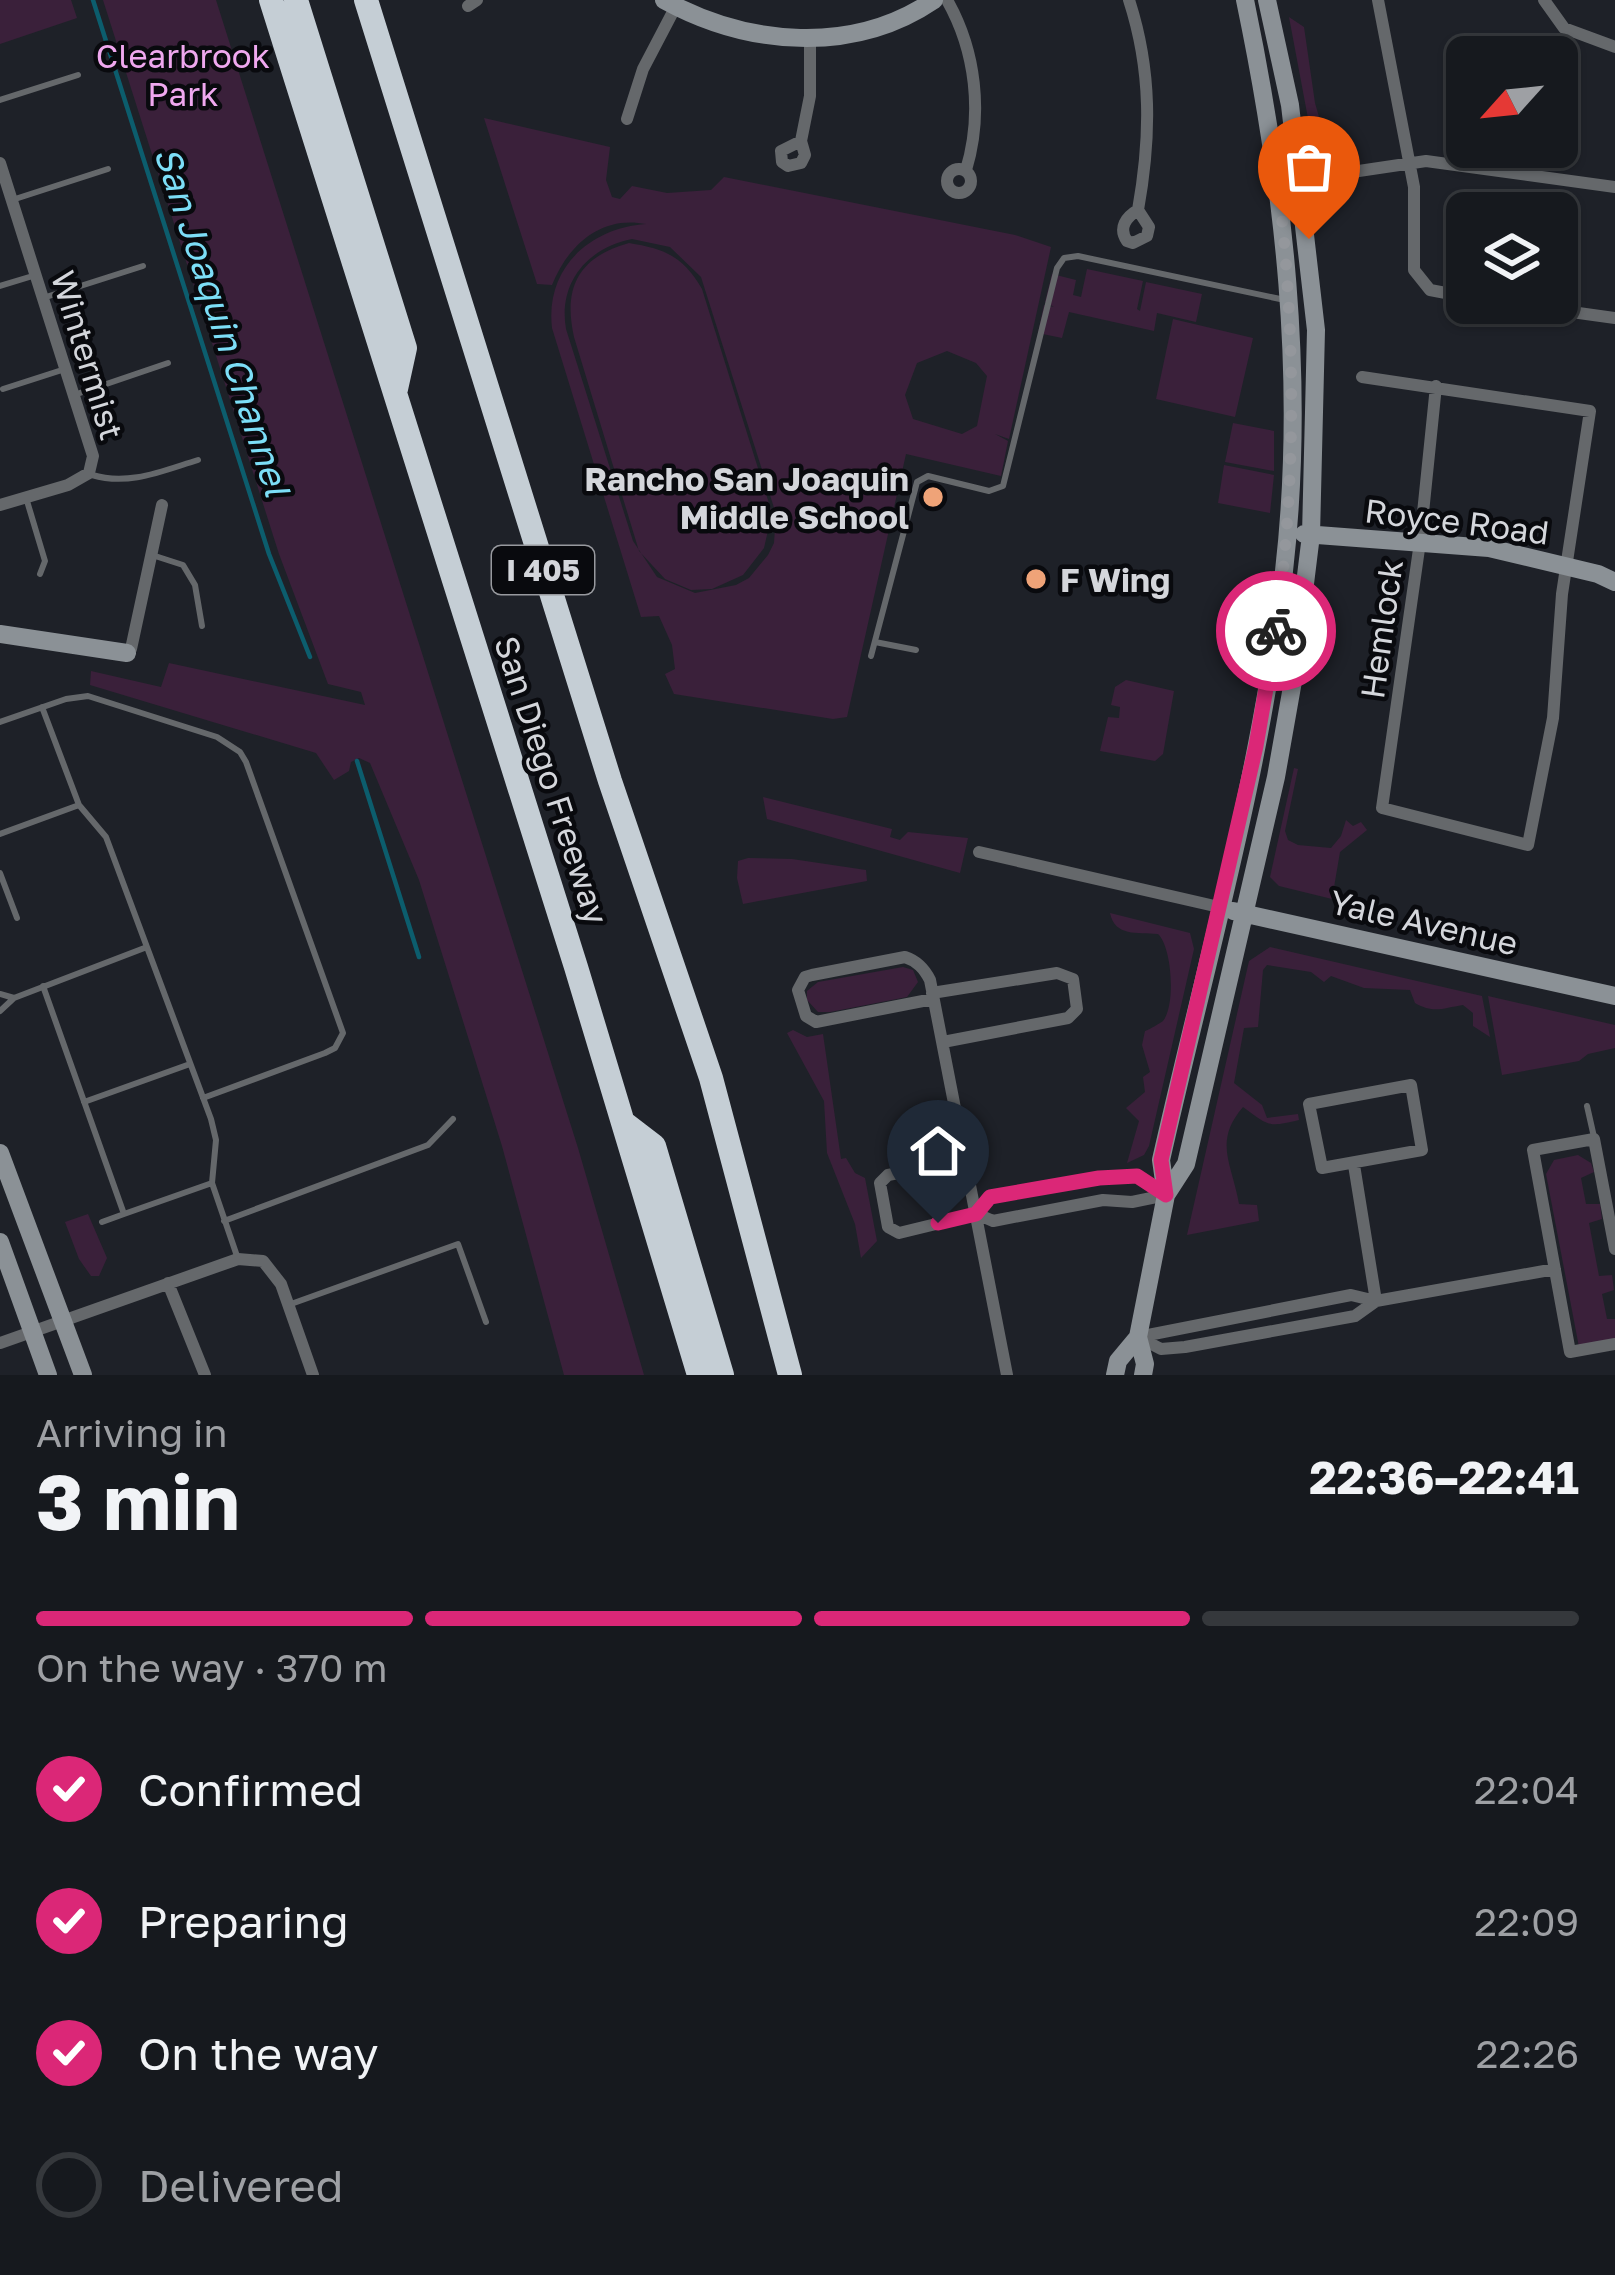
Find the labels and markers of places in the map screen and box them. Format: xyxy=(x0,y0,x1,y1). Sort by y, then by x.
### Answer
pin xyxy=(1258,116,1360,239)
place label: Rancho San Joaquin Middle School xyxy=(584,459,909,536)
marker: Rancho San Joaquin Middle School xyxy=(920,484,946,510)
place label: F Wing xyxy=(1060,560,1170,599)
marker: F Wing xyxy=(1023,566,1049,592)
pin xyxy=(887,1100,989,1223)

